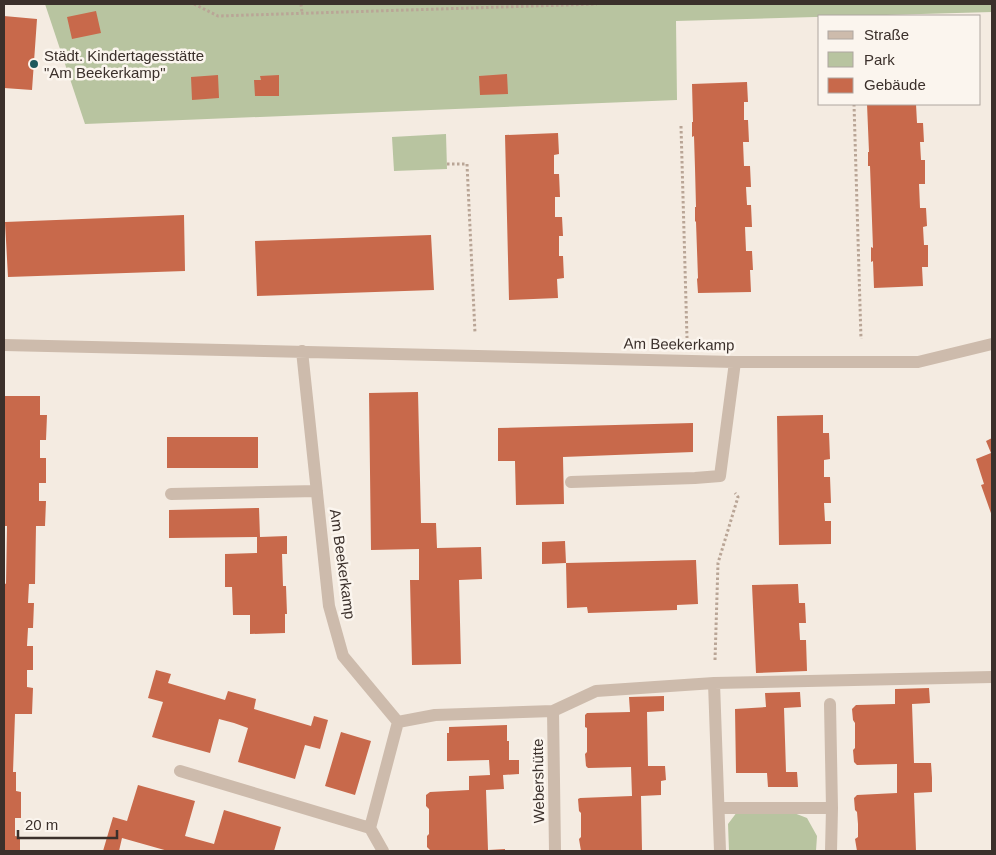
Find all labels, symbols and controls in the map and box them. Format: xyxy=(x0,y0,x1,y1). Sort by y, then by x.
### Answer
legend xyxy=(818,15,981,105)
text: Straße xyxy=(864,26,909,43)
place label: Städt. Kindertagesstätte "Am Beekerkamp" xyxy=(44,47,204,81)
text: Park xyxy=(864,51,895,68)
marker: Städt. Kindertagesstätte "Am Beekerkamp" xyxy=(28,58,40,70)
text: Gebäude xyxy=(864,76,926,93)
street label: Am Beekerkamp xyxy=(623,335,735,353)
street label: Am Beekerkamp xyxy=(327,508,359,620)
street label: Webershütte xyxy=(529,738,547,824)
scale bar xyxy=(18,808,116,840)
text: 20 m xyxy=(25,816,58,833)

